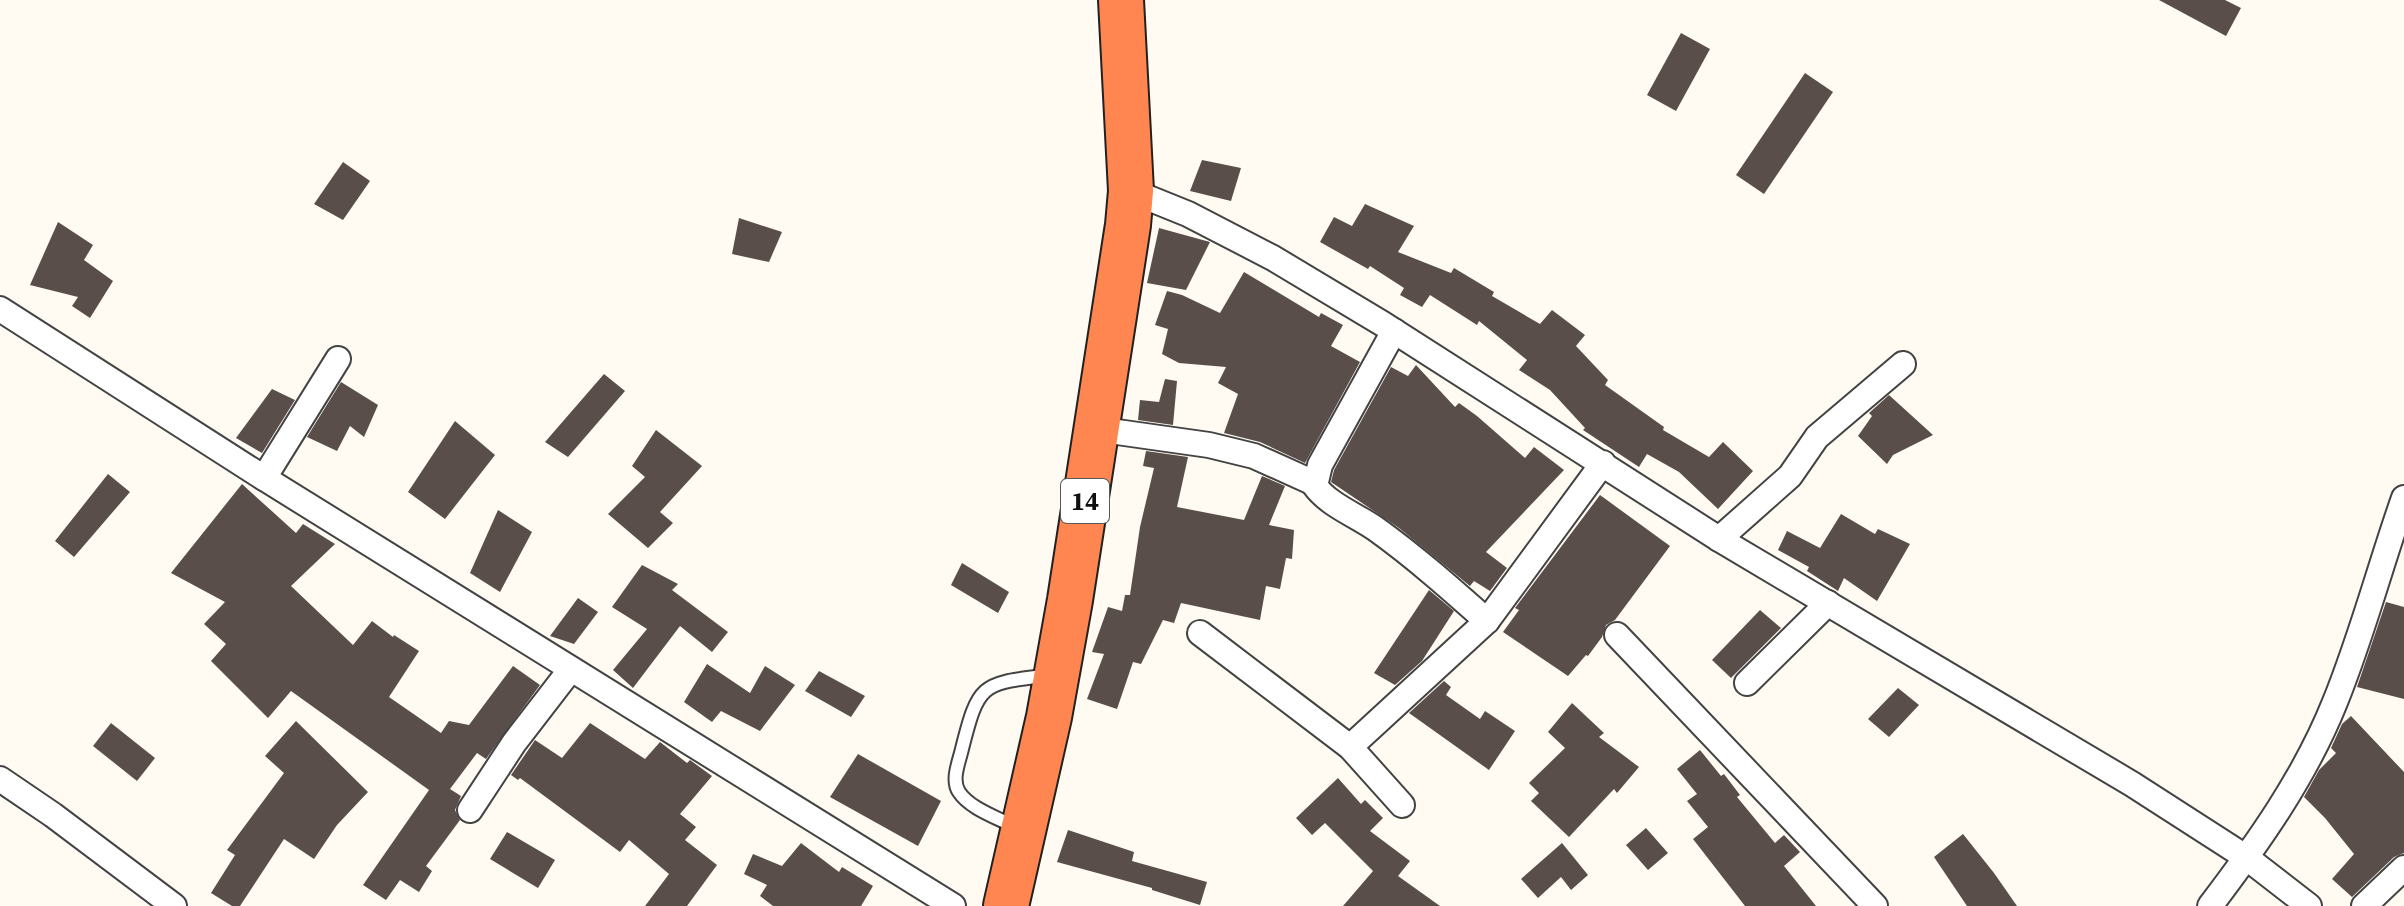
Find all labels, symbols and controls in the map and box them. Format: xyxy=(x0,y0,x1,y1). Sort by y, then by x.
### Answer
road number: 14 xyxy=(1061,479,1109,523)

